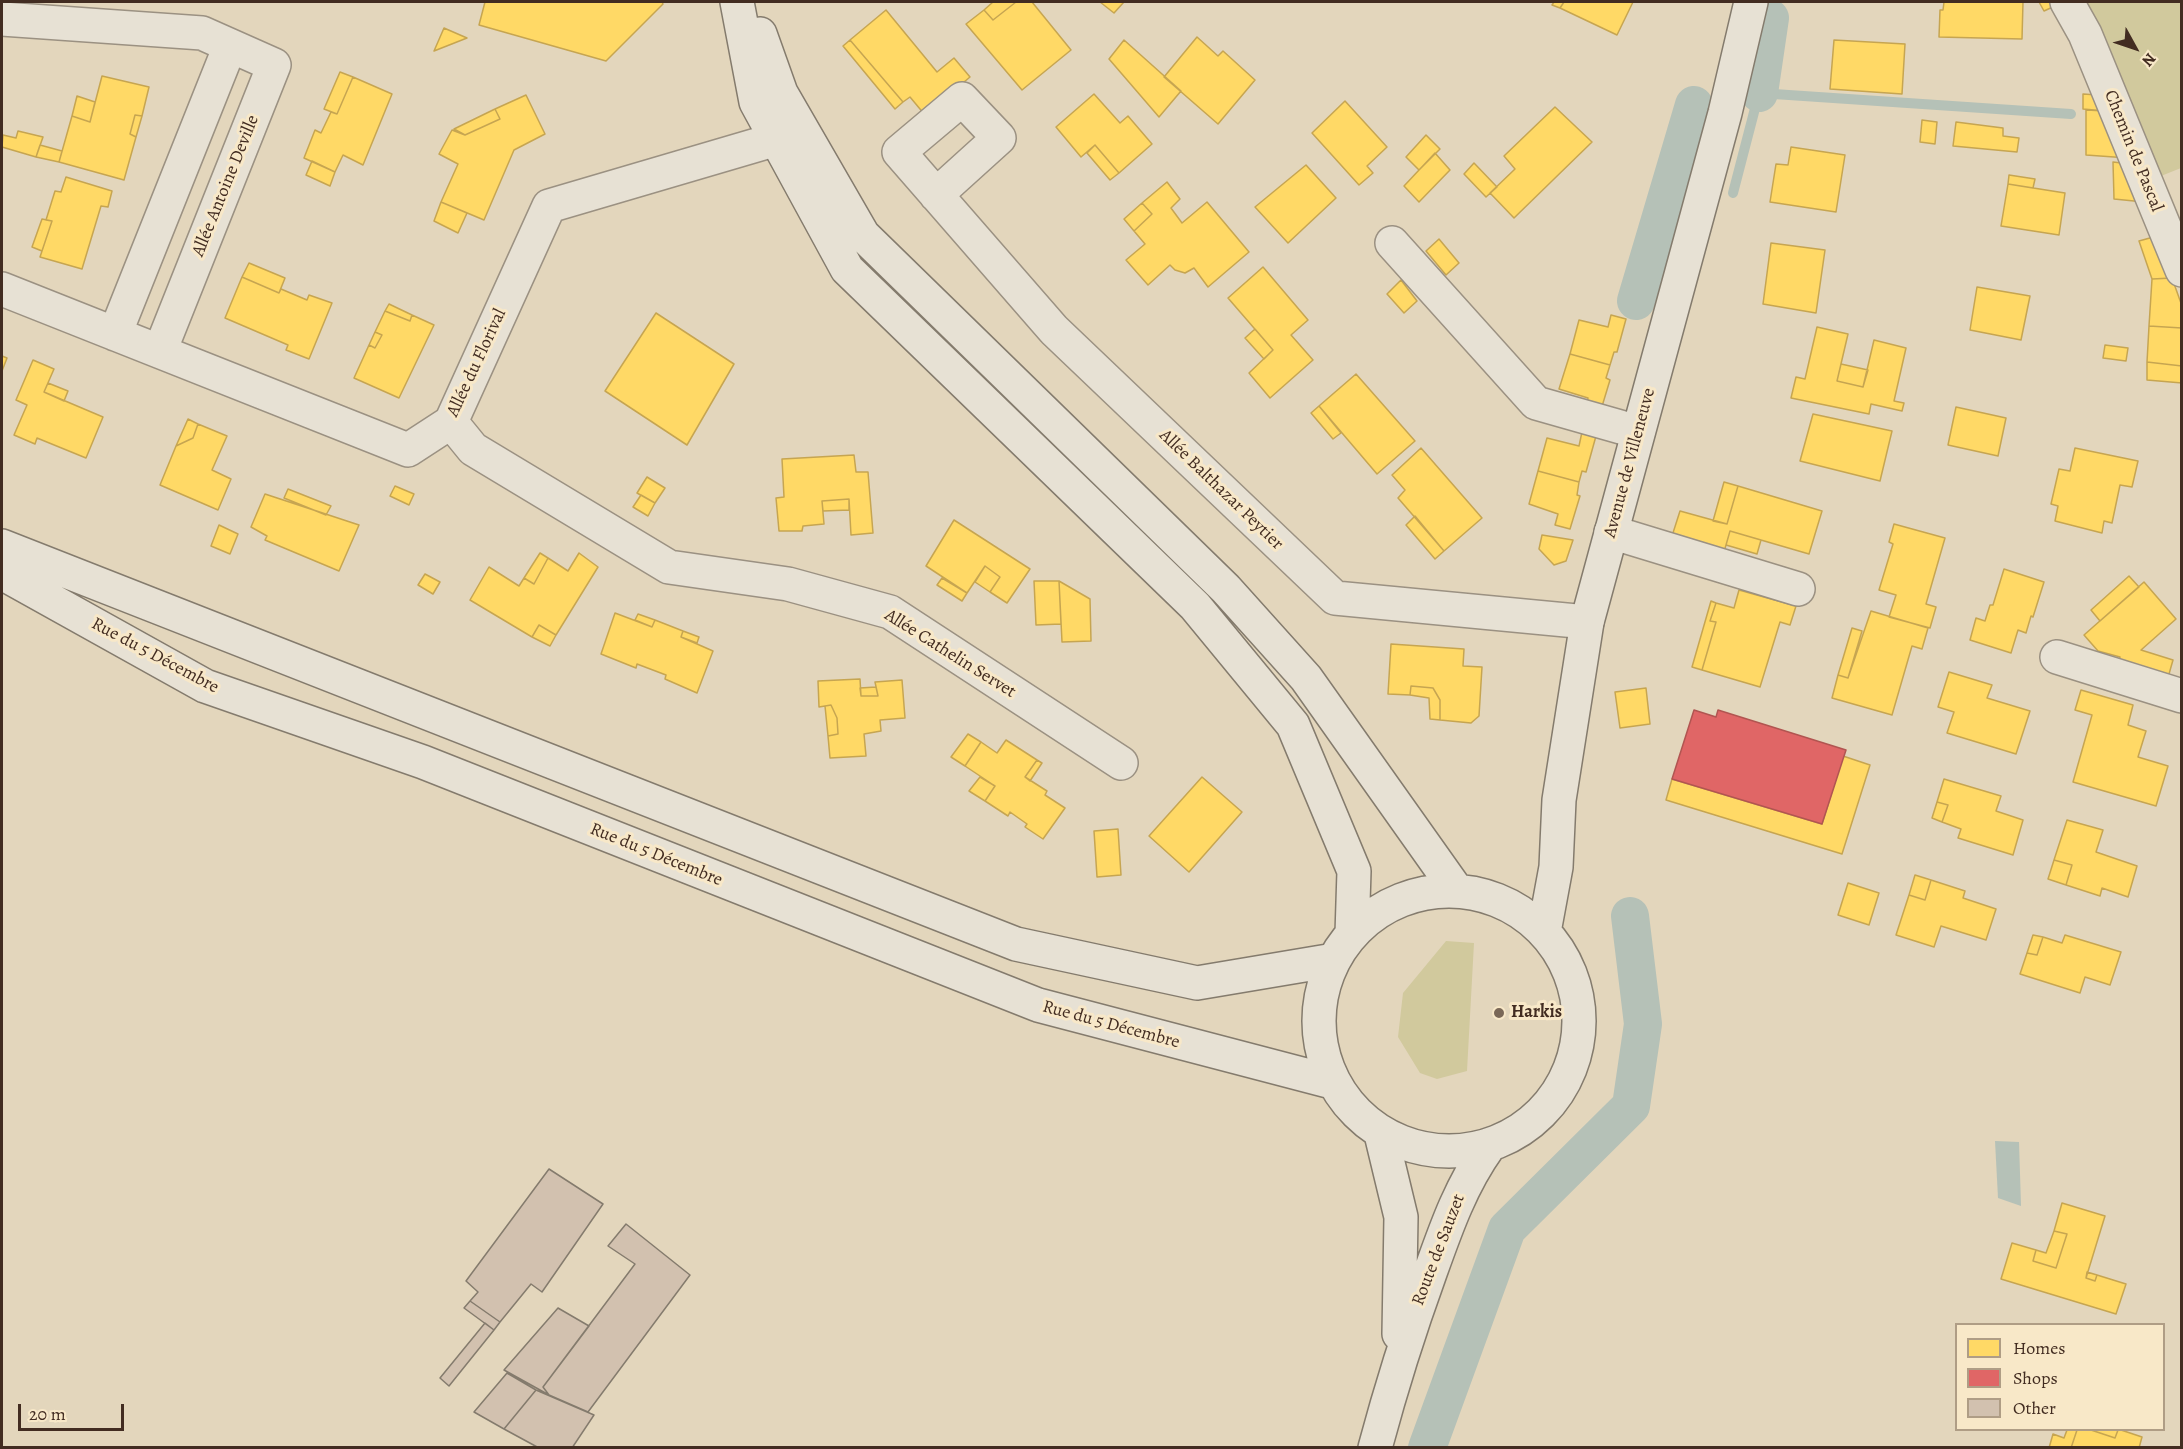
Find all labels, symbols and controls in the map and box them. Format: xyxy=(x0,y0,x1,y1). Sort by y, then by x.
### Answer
north arrow xyxy=(2105,18,2165,78)
text: N xyxy=(2137,48,2161,71)
street label: Chemin de Pascal xyxy=(2099,87,2167,215)
street label: Allée Antoine Deville xyxy=(188,112,264,260)
street label: Allée du Florival xyxy=(443,306,511,420)
street label: Avenue de Villeneuve xyxy=(1600,386,1660,540)
street label: Allée Balthazar Peytier xyxy=(1154,425,1288,555)
street label: Allée Cathelin Servet xyxy=(880,605,1020,703)
street label: Rue du 5 Décembre xyxy=(88,613,222,699)
street label: Rue du 5 Décembre xyxy=(587,819,725,891)
street label: Rue du 5 Décembre xyxy=(1040,996,1182,1054)
place label: Harkis xyxy=(1511,1002,1562,1024)
marker: Harkis xyxy=(1492,1006,1506,1020)
street label: Route de Sauzet xyxy=(1408,1191,1470,1309)
legend xyxy=(1955,1323,2165,1431)
text: Homes xyxy=(2013,1336,2065,1360)
text: Shops xyxy=(2013,1366,2058,1390)
scale bar xyxy=(21,1392,128,1430)
text: Other xyxy=(2013,1396,2056,1420)
text: 20 m xyxy=(29,1402,66,1426)

